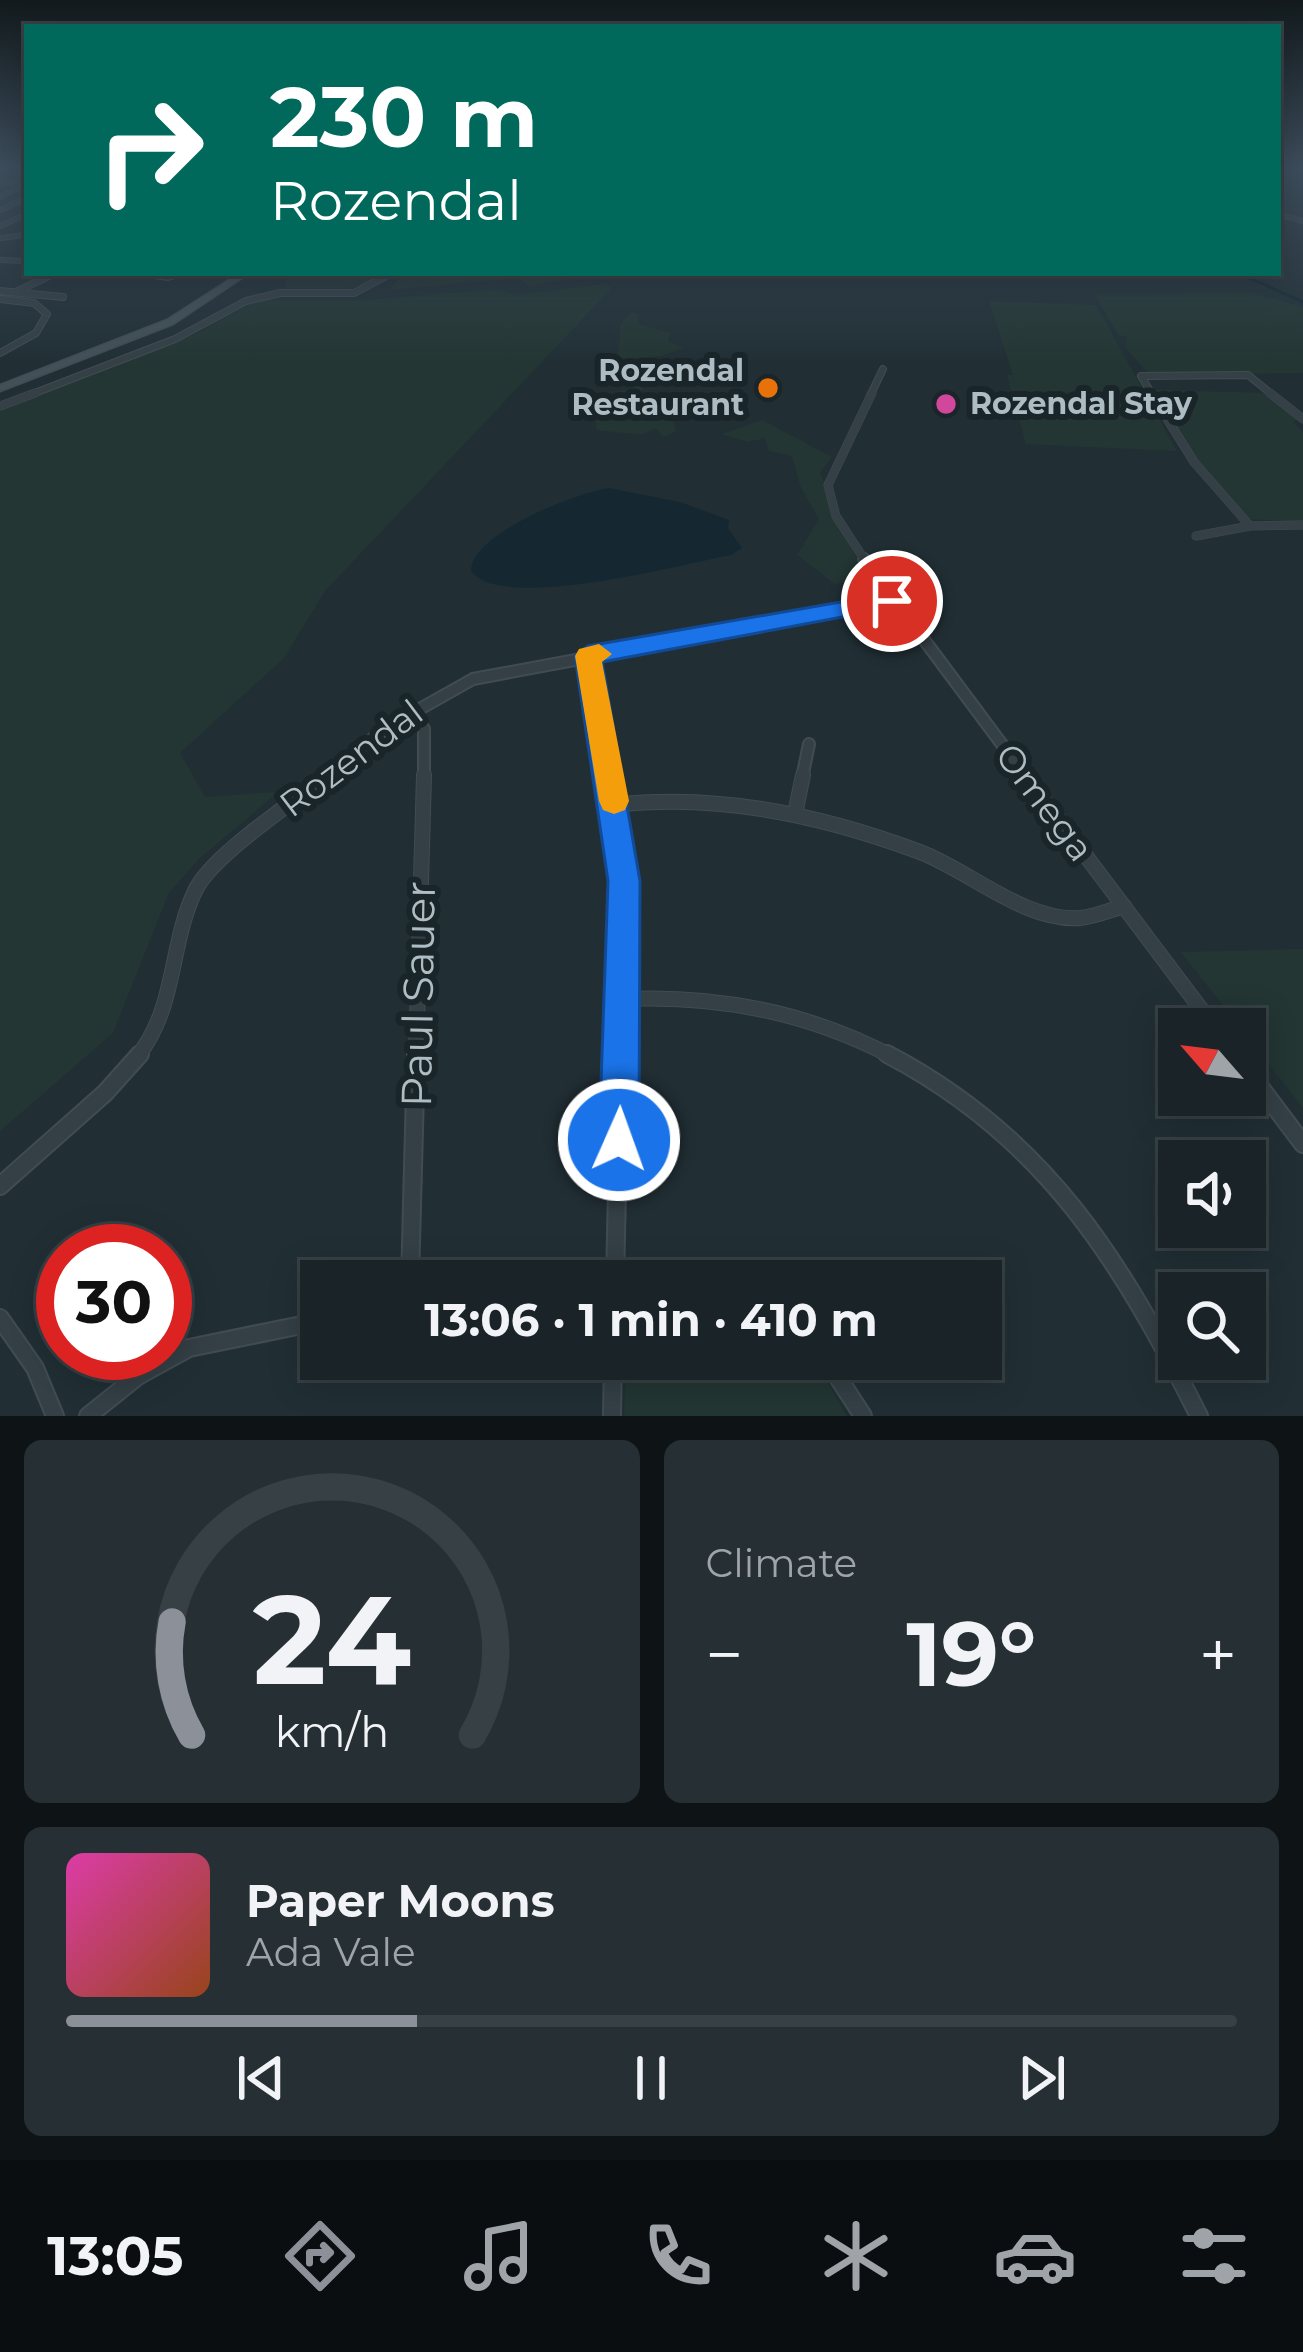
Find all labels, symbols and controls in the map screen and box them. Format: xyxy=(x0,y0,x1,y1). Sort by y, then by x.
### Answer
text: 230 m xyxy=(270,66,538,168)
icon: right xyxy=(72,72,228,228)
text: Rozendal xyxy=(270,168,522,234)
place label: Rozendal Restaurant xyxy=(571,352,744,423)
marker: Rozendal Restaurant xyxy=(755,375,781,401)
place label: Rozendal Stay xyxy=(970,385,1193,422)
marker: Rozendal Stay xyxy=(933,391,959,417)
pin xyxy=(841,550,943,652)
icon: arrive xyxy=(859,568,925,634)
street label: Rozendal xyxy=(271,690,431,826)
street label: Omega xyxy=(986,734,1104,870)
street label: Paul Sauer xyxy=(390,881,446,1107)
north arrow xyxy=(1158,1008,1266,1116)
map controls xyxy=(1158,1008,1266,1380)
position arrow xyxy=(556,1077,682,1203)
button: sound xyxy=(1158,1140,1266,1248)
speed limit sign: 30 xyxy=(36,1224,192,1380)
button: search xyxy=(1158,1272,1266,1380)
text: 13:06 · 1 min · 410 m xyxy=(424,1292,878,1347)
text: Climate xyxy=(706,1539,857,1587)
text: 24 xyxy=(253,1563,411,1715)
text: 19° xyxy=(906,1599,1036,1709)
text: − xyxy=(706,1614,743,1695)
text: + xyxy=(1199,1614,1237,1695)
text: km/h xyxy=(275,1704,389,1757)
text: Paper Moons xyxy=(246,1873,555,1928)
text: Ada Vale xyxy=(246,1928,416,1976)
icon: previous xyxy=(228,2045,294,2111)
icon: pause xyxy=(618,2045,684,2111)
icon: next xyxy=(1009,2045,1075,2111)
icon: directions xyxy=(278,2214,362,2298)
icon: music xyxy=(457,2214,541,2298)
icon: phone xyxy=(636,2214,720,2298)
icon: climate xyxy=(814,2214,898,2298)
icon: car xyxy=(993,2214,1077,2298)
icon: filters xyxy=(1172,2214,1256,2298)
text: 13:05 xyxy=(47,2223,183,2289)

